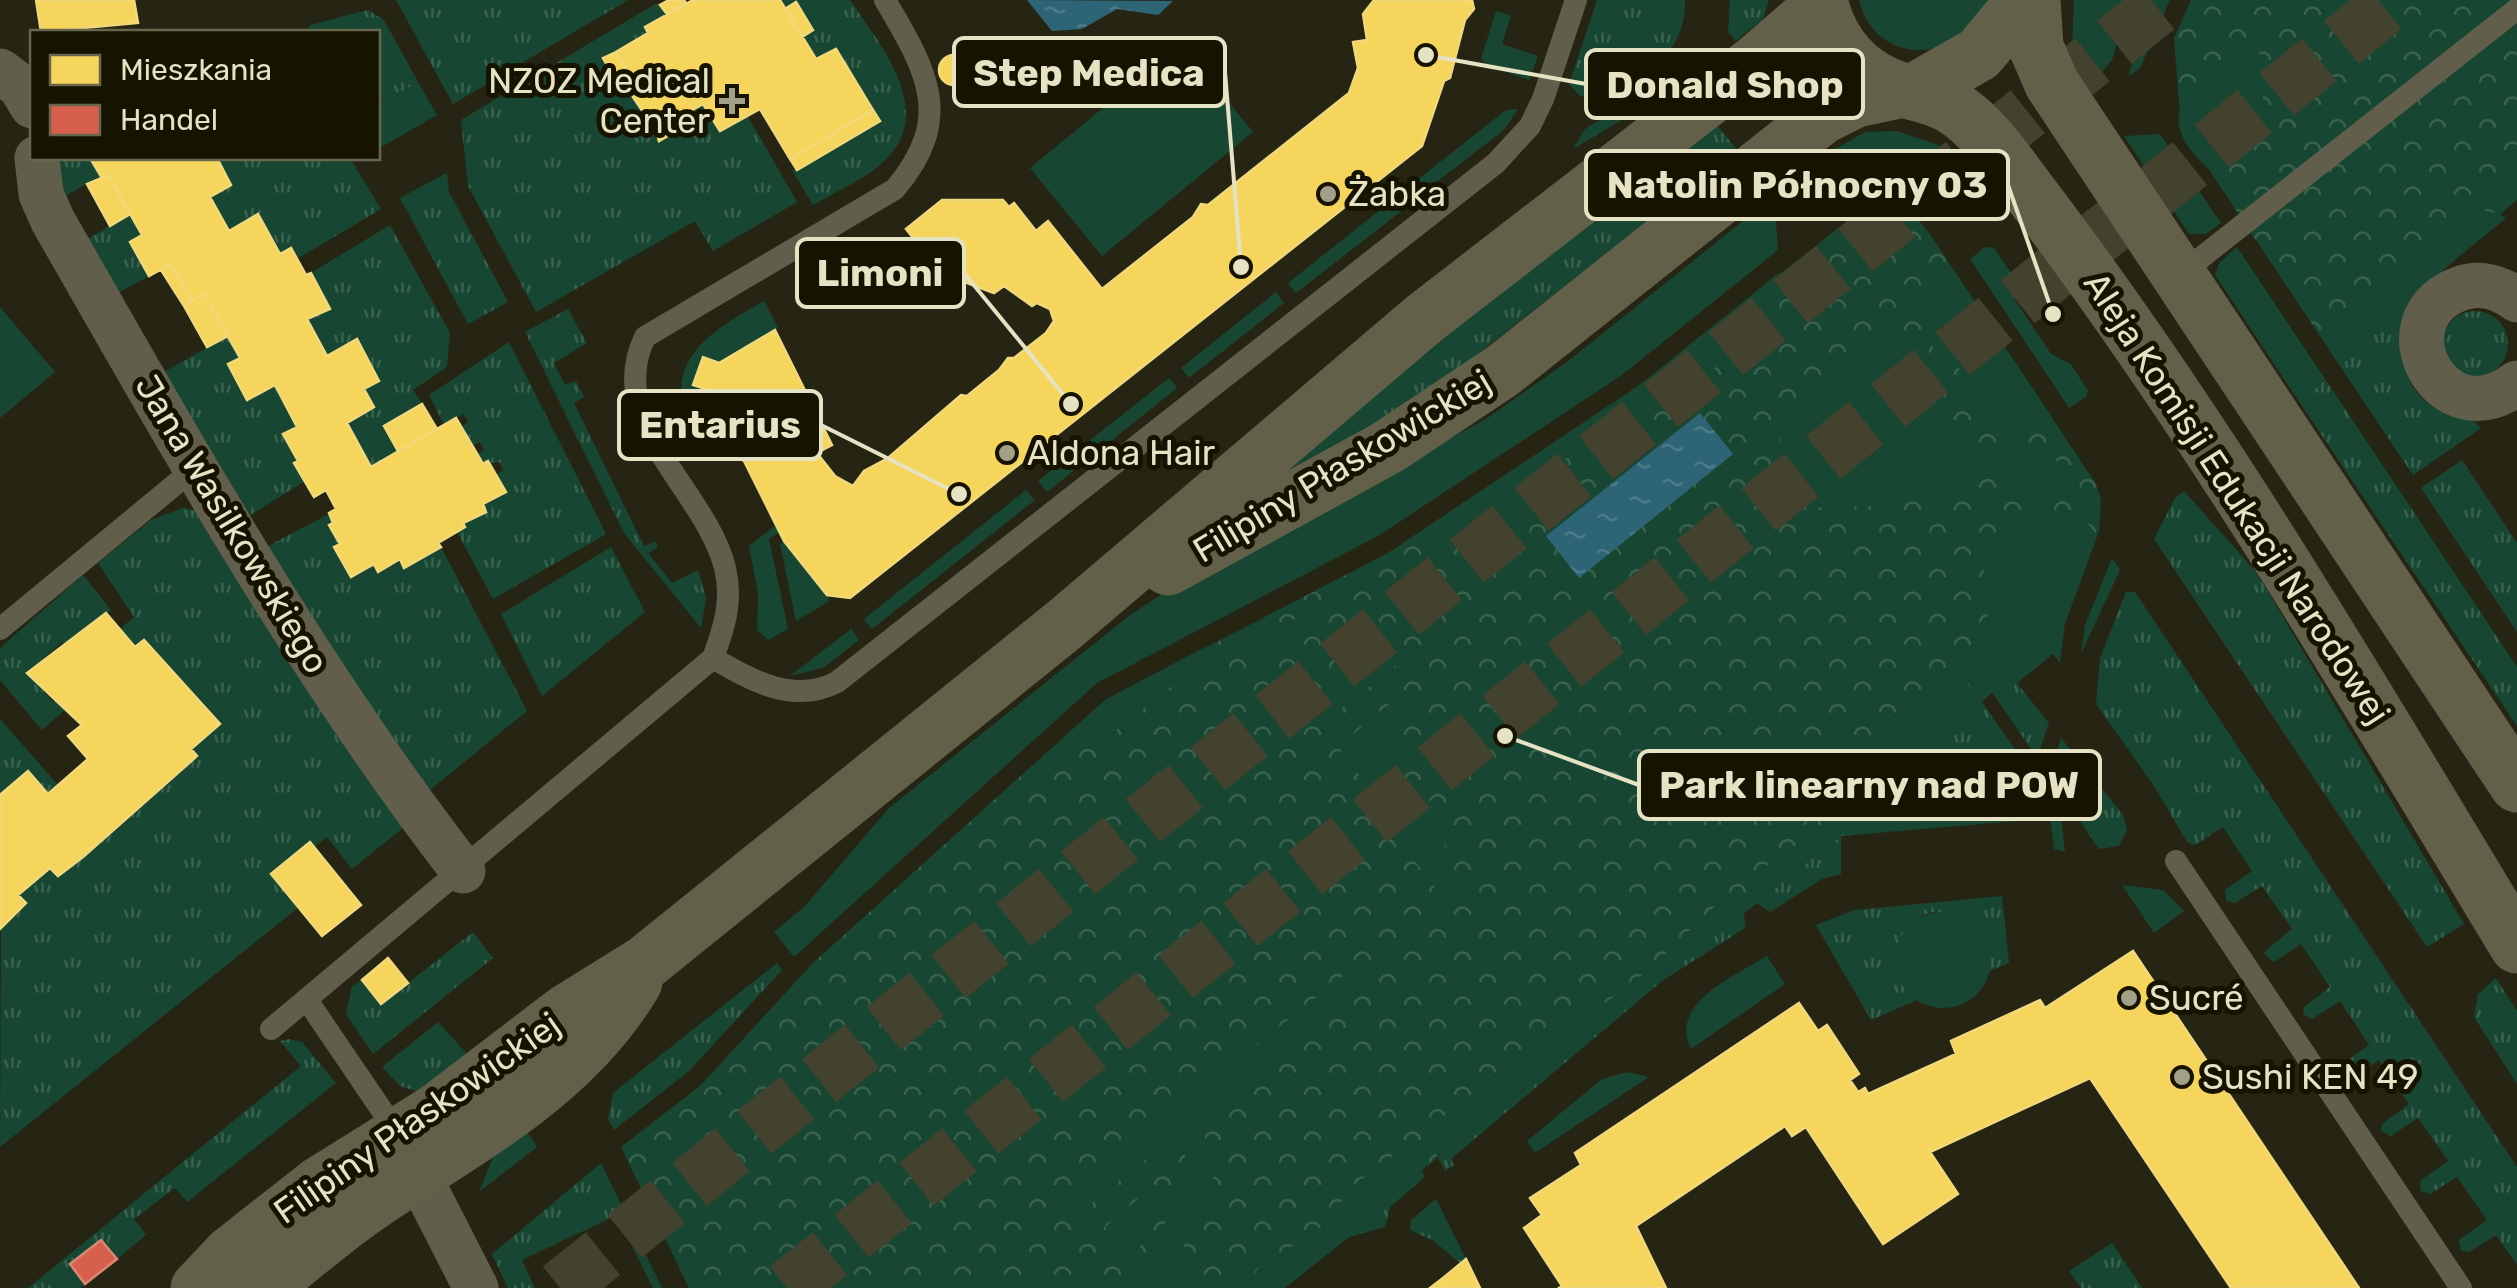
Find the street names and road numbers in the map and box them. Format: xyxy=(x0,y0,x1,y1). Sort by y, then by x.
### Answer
street label: Aleja Komisji Edukacji Narodowej xyxy=(2075,264,2399,732)
street label: Filipiny Płaskowickiej xyxy=(1186,360,1498,572)
street label: Jana Wasilkowskiego xyxy=(126,367,338,681)
street label: Filipiny Płaskowickiej xyxy=(266,1003,568,1233)

